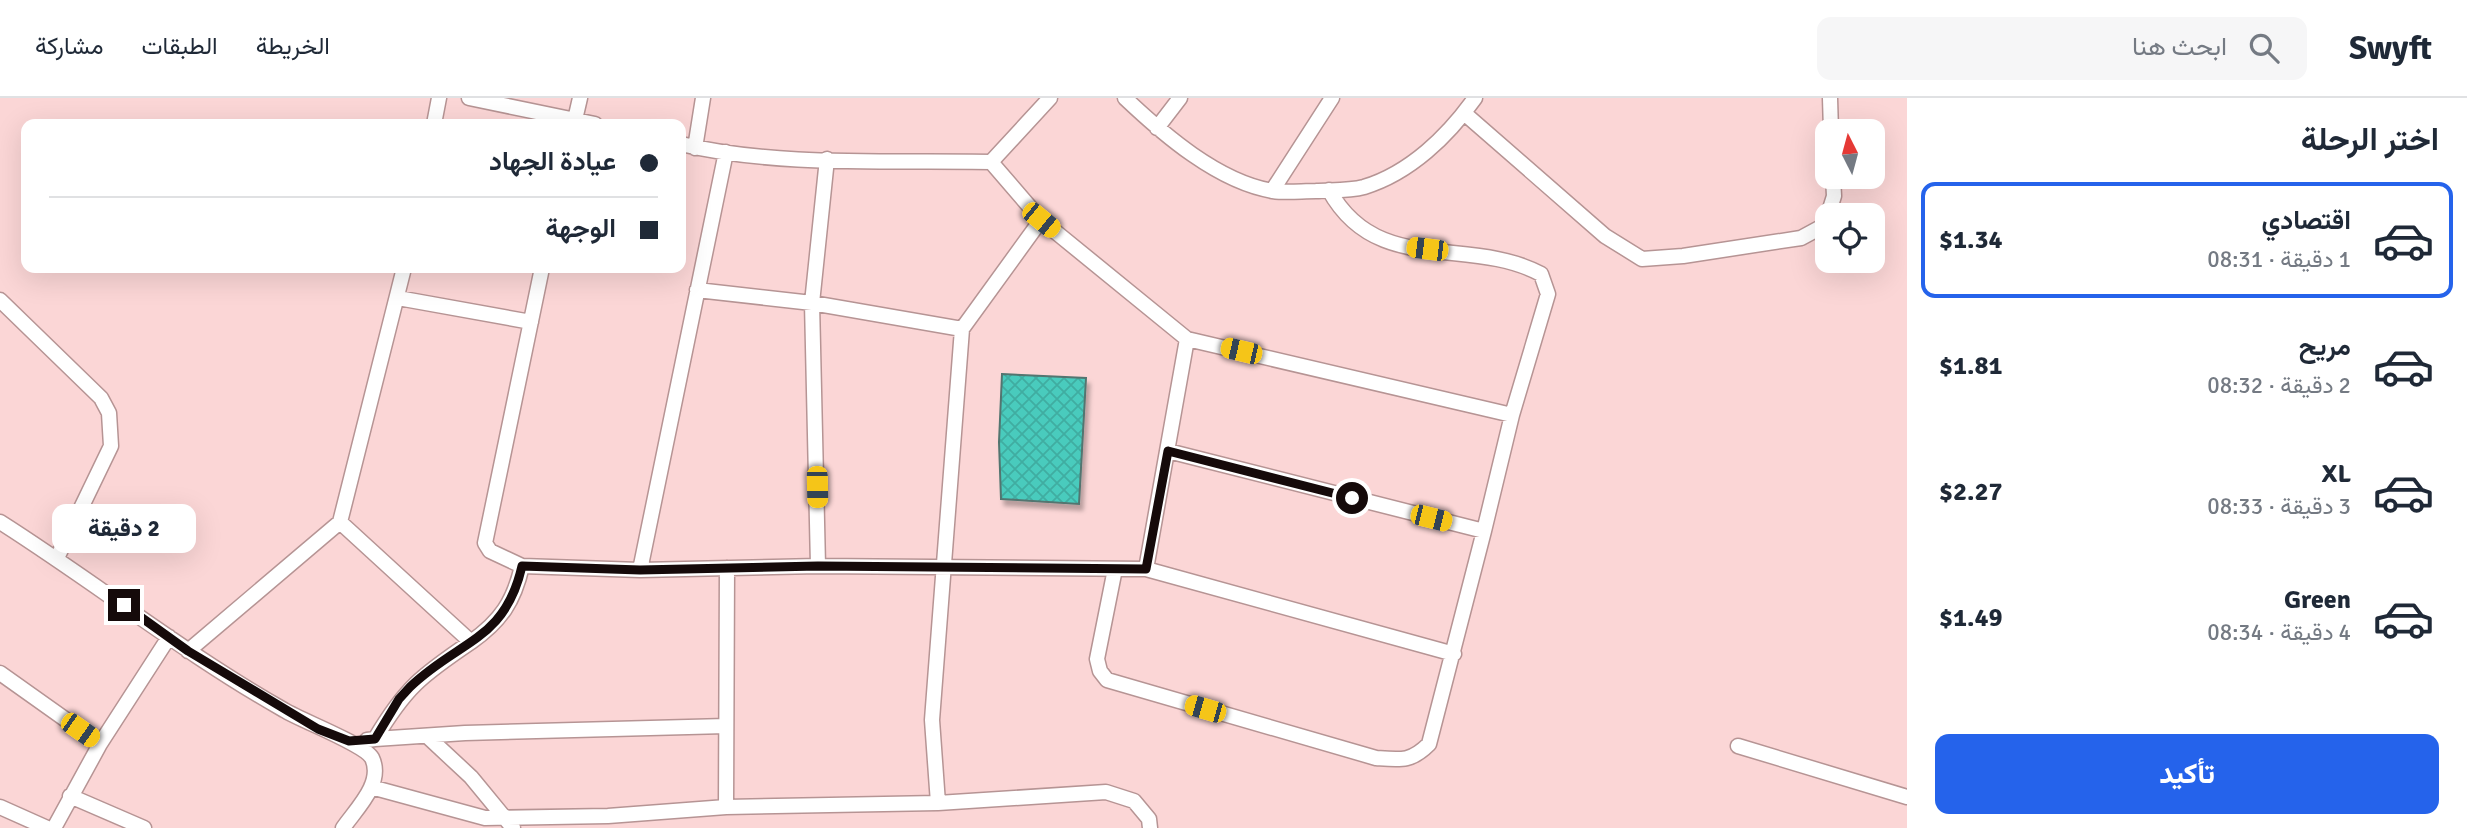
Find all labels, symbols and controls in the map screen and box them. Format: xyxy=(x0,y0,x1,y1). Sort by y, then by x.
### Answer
search box xyxy=(1817,17,2307,80)
text: Swyft xyxy=(2349,28,2432,69)
icon: search xyxy=(2245,29,2283,67)
text: مشاركة xyxy=(35,31,103,61)
text: الطبقات xyxy=(141,31,218,61)
text: الخريطة xyxy=(256,31,330,61)
text: ابحث هنا xyxy=(2132,31,2227,63)
north arrow xyxy=(1815,119,1885,189)
map controls xyxy=(1815,119,1885,273)
text: اختر الرحلة xyxy=(2301,120,2439,159)
text: عيادة الجهاد xyxy=(489,146,616,178)
car xyxy=(1019,199,1064,241)
button: locate xyxy=(1815,203,1885,273)
text: اقتصادي xyxy=(2262,205,2351,237)
icon: car xyxy=(2372,209,2435,272)
text: الوجهة xyxy=(545,213,616,245)
text: $1.34 xyxy=(1939,224,2003,256)
car xyxy=(1405,236,1450,262)
text: 1 دقيقة · 08:31 xyxy=(2207,245,2351,274)
text: مريح xyxy=(2299,331,2351,363)
icon: car xyxy=(2372,335,2435,398)
car xyxy=(1219,336,1264,366)
text: $1.81 xyxy=(1939,350,2003,382)
text: 2 دقيقة · 08:32 xyxy=(2207,371,2351,400)
text: XL xyxy=(2321,458,2351,490)
icon: car xyxy=(2372,461,2435,524)
car xyxy=(807,466,828,508)
text: $2.27 xyxy=(1939,476,2003,508)
route start xyxy=(1336,482,1368,514)
text: 3 دقيقة · 08:33 xyxy=(2207,492,2351,521)
car xyxy=(1409,503,1454,533)
callout: 2 دقيقة xyxy=(52,504,196,552)
text: 2 دقيقة xyxy=(88,514,160,543)
text: Green xyxy=(2284,584,2351,616)
icon: car xyxy=(2372,587,2435,650)
route end xyxy=(108,589,140,621)
text: $1.49 xyxy=(1939,602,2003,634)
text: 4 دقيقة · 08:34 xyxy=(2207,618,2351,647)
car xyxy=(1182,693,1229,725)
car xyxy=(57,709,104,751)
button: تأكيد xyxy=(1935,734,2439,814)

